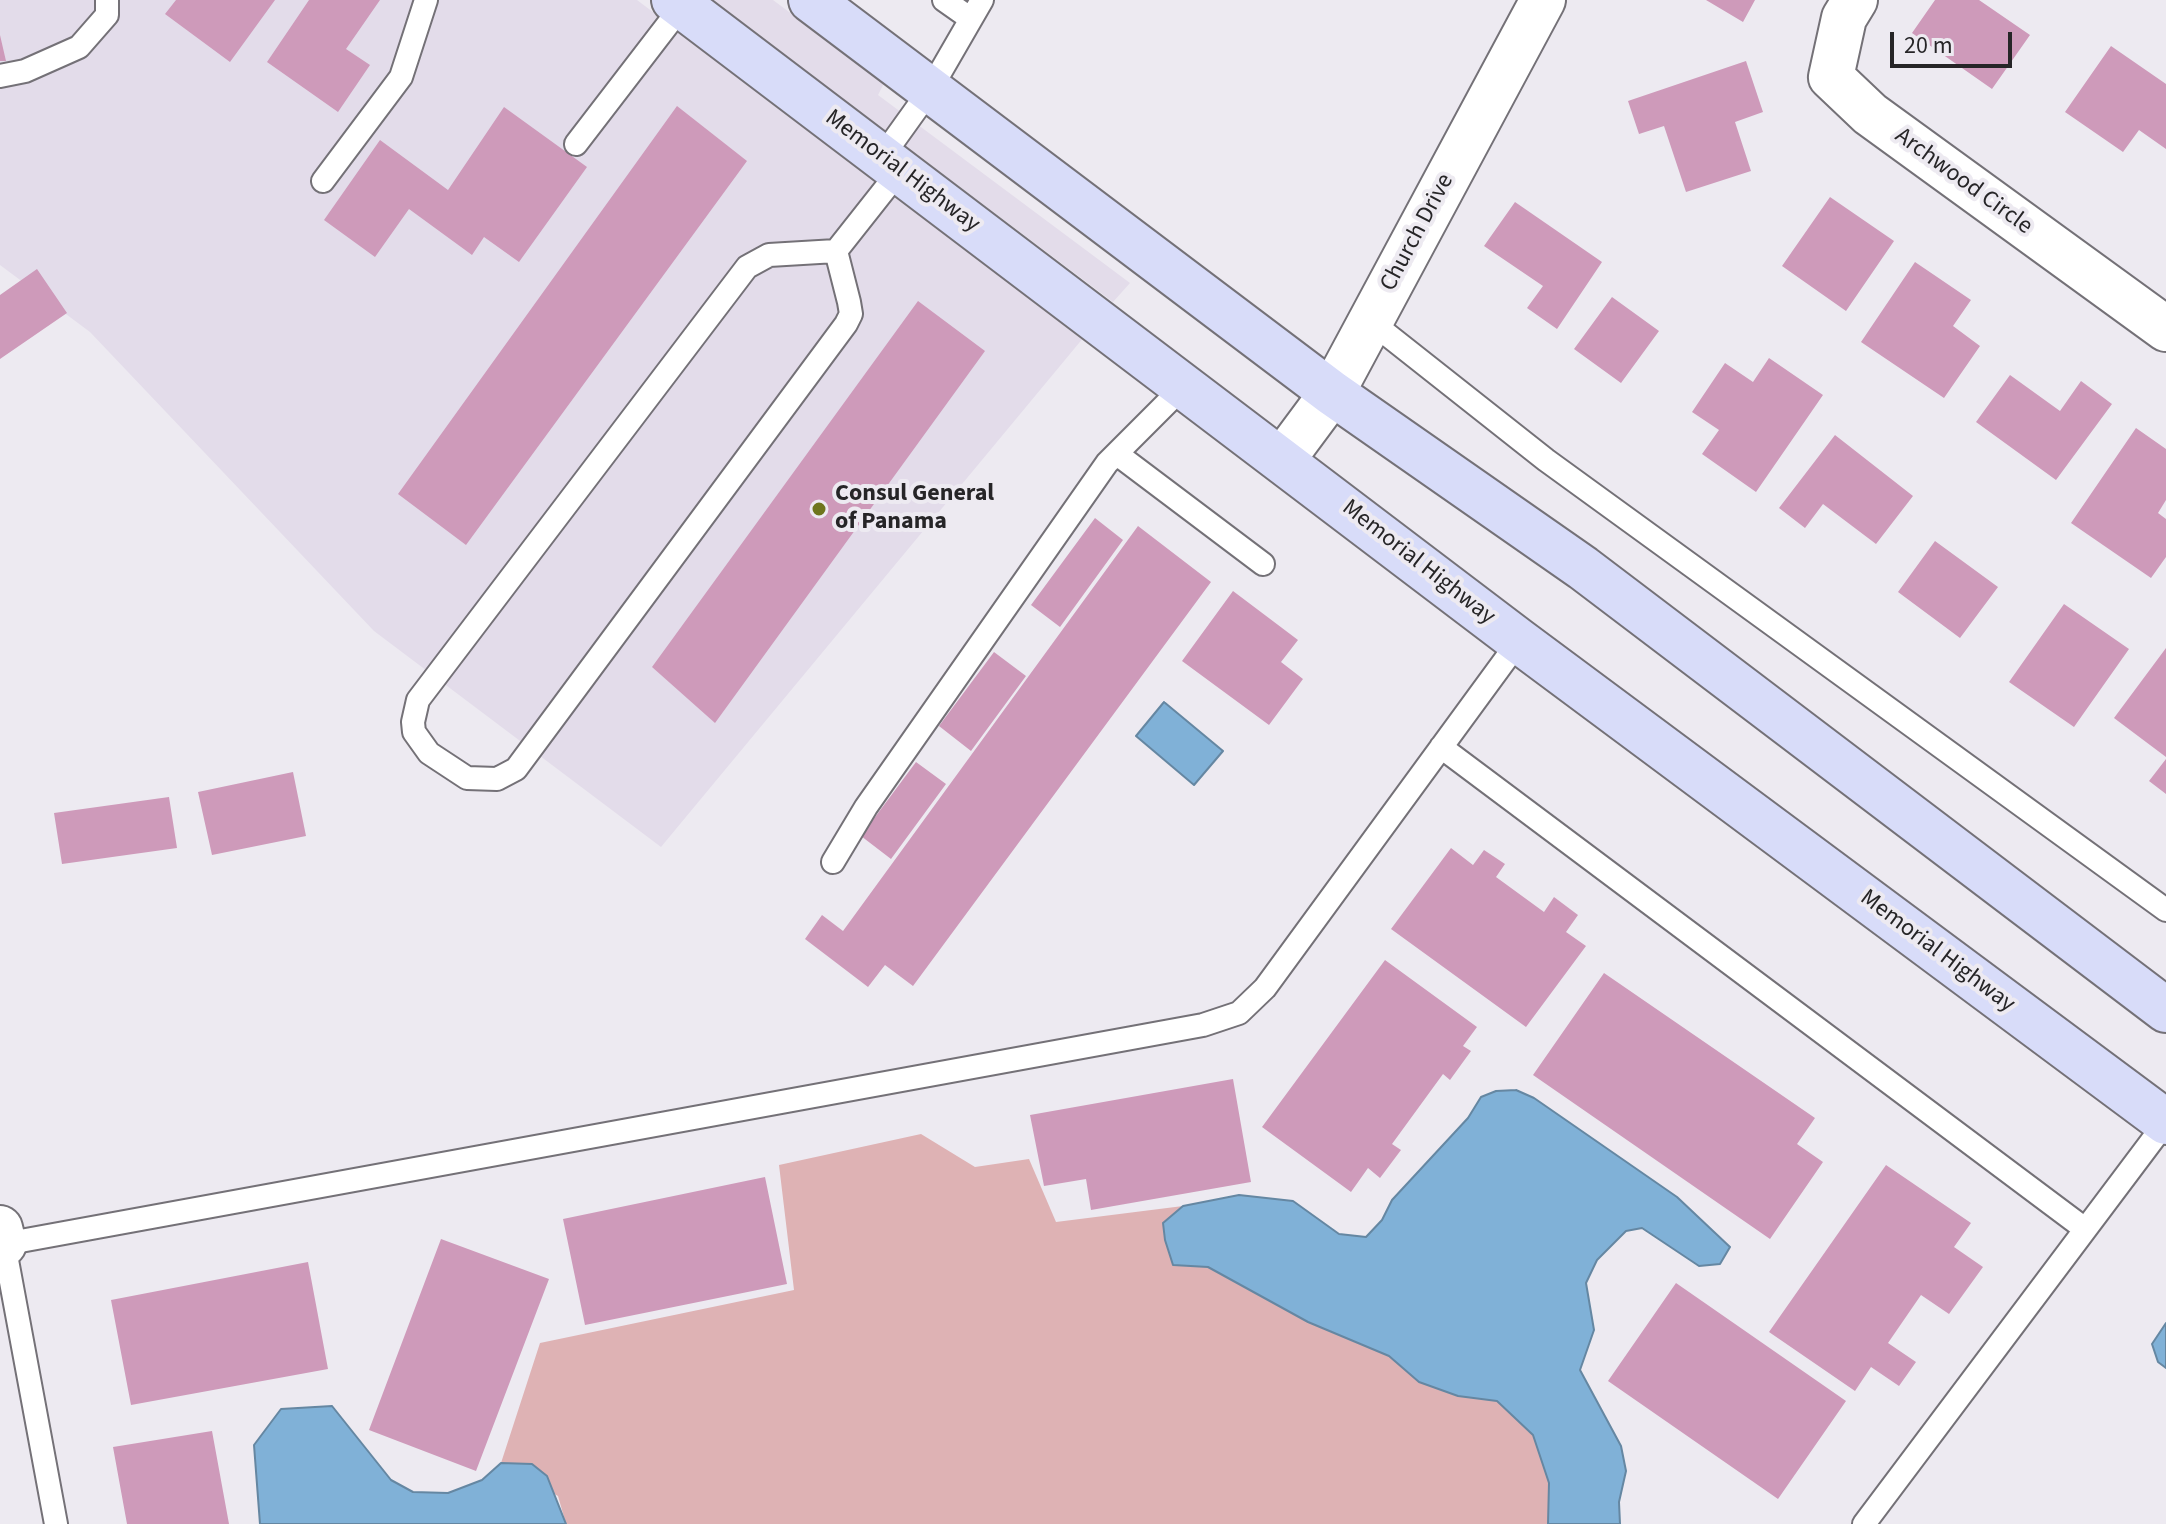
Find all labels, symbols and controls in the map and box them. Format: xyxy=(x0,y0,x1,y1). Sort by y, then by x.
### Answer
scale bar xyxy=(1894,16,2016,66)
text: 20 m xyxy=(1904,28,1953,63)
street label: Memorial Highway xyxy=(819,104,985,240)
street label: Archwood Circle xyxy=(1889,122,2037,242)
street label: Church Drive xyxy=(1375,169,1461,297)
place label: Consul General of Panama xyxy=(835,481,994,537)
street label: Memorial Highway xyxy=(1336,494,1500,632)
marker: Consul General of Panama xyxy=(810,500,828,518)
street label: Memorial Highway xyxy=(1854,884,2020,1020)

